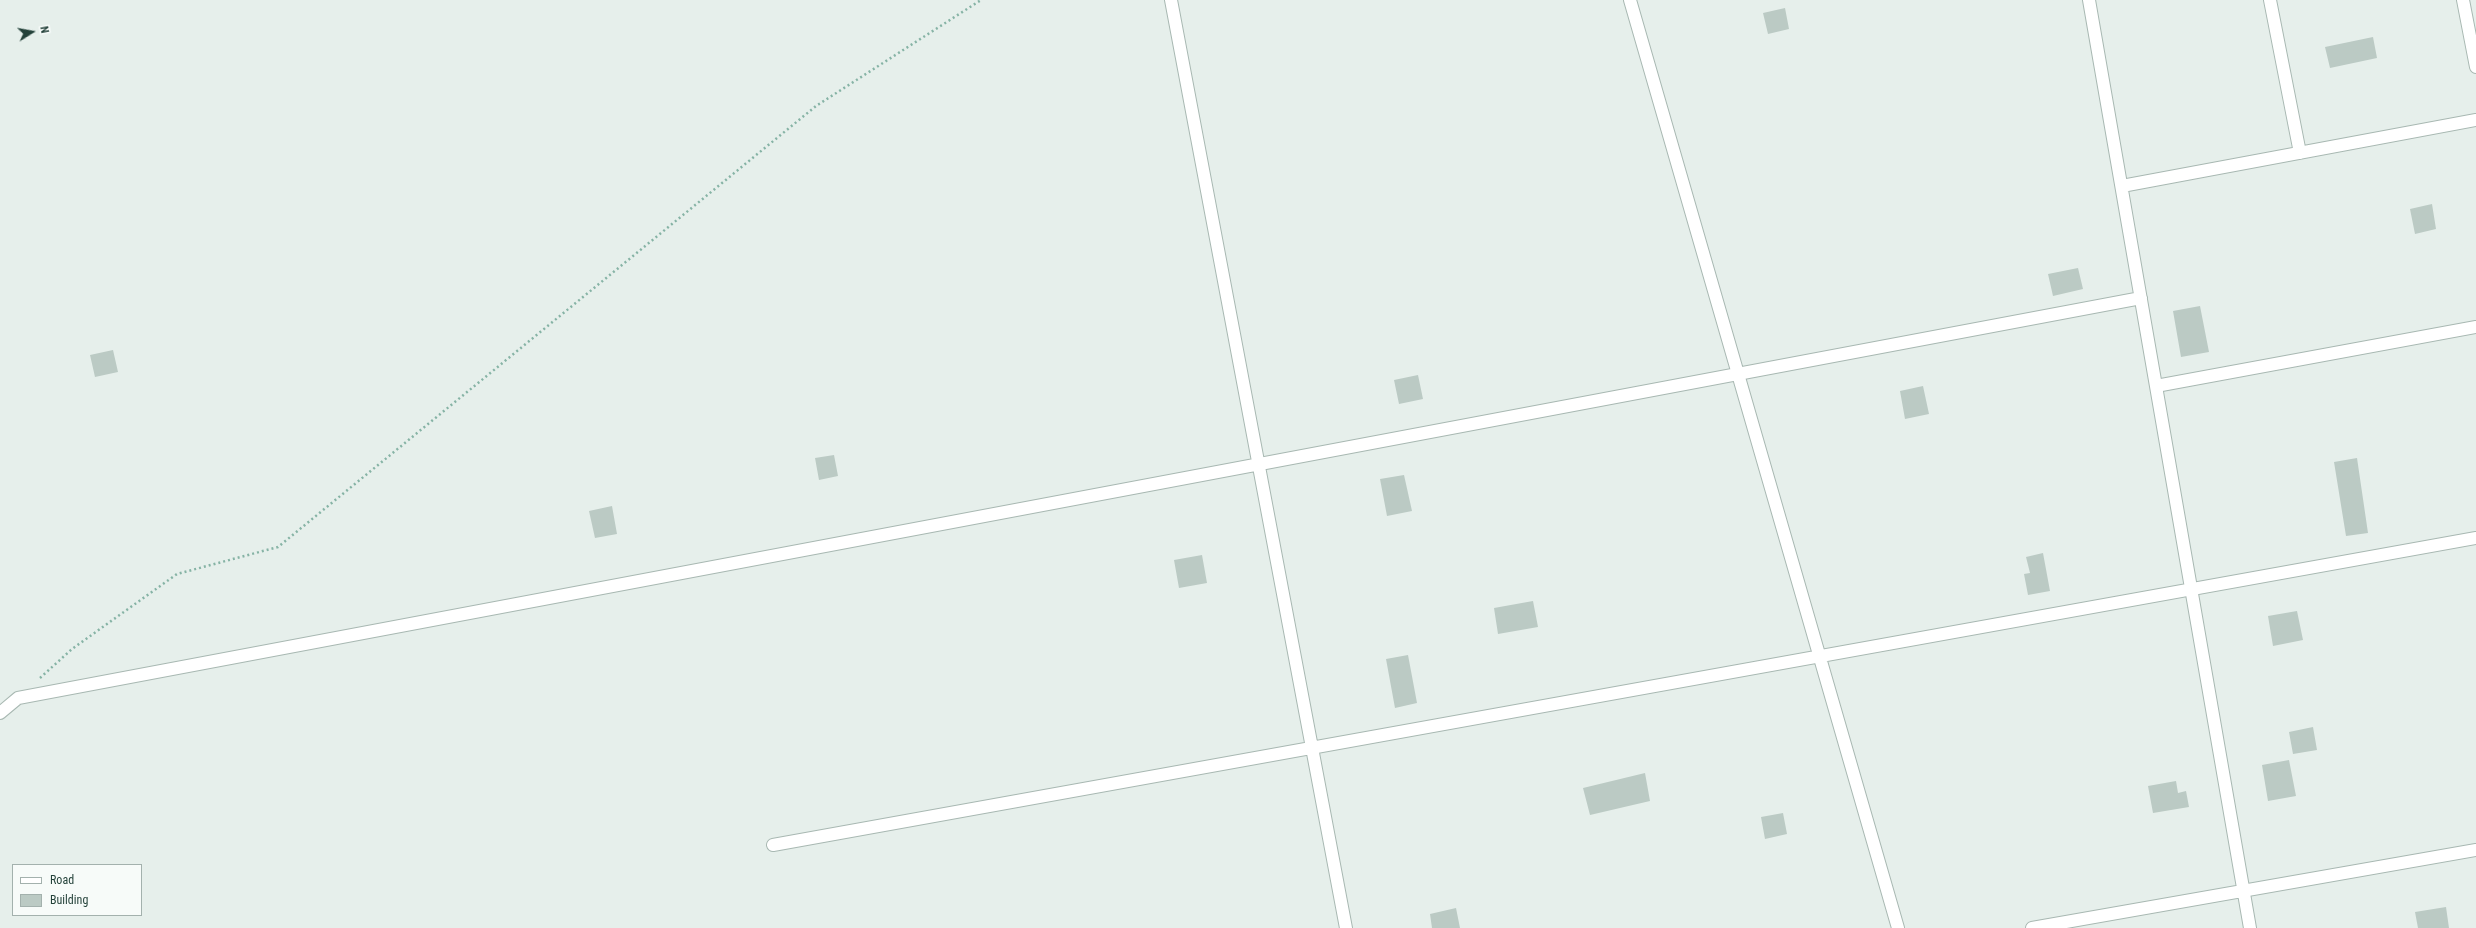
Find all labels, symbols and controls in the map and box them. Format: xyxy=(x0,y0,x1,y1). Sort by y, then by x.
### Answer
north arrow xyxy=(12,12,52,52)
text: N xyxy=(37,25,51,34)
legend xyxy=(12,864,142,916)
text: Road xyxy=(50,873,74,887)
text: Building xyxy=(50,893,88,907)

